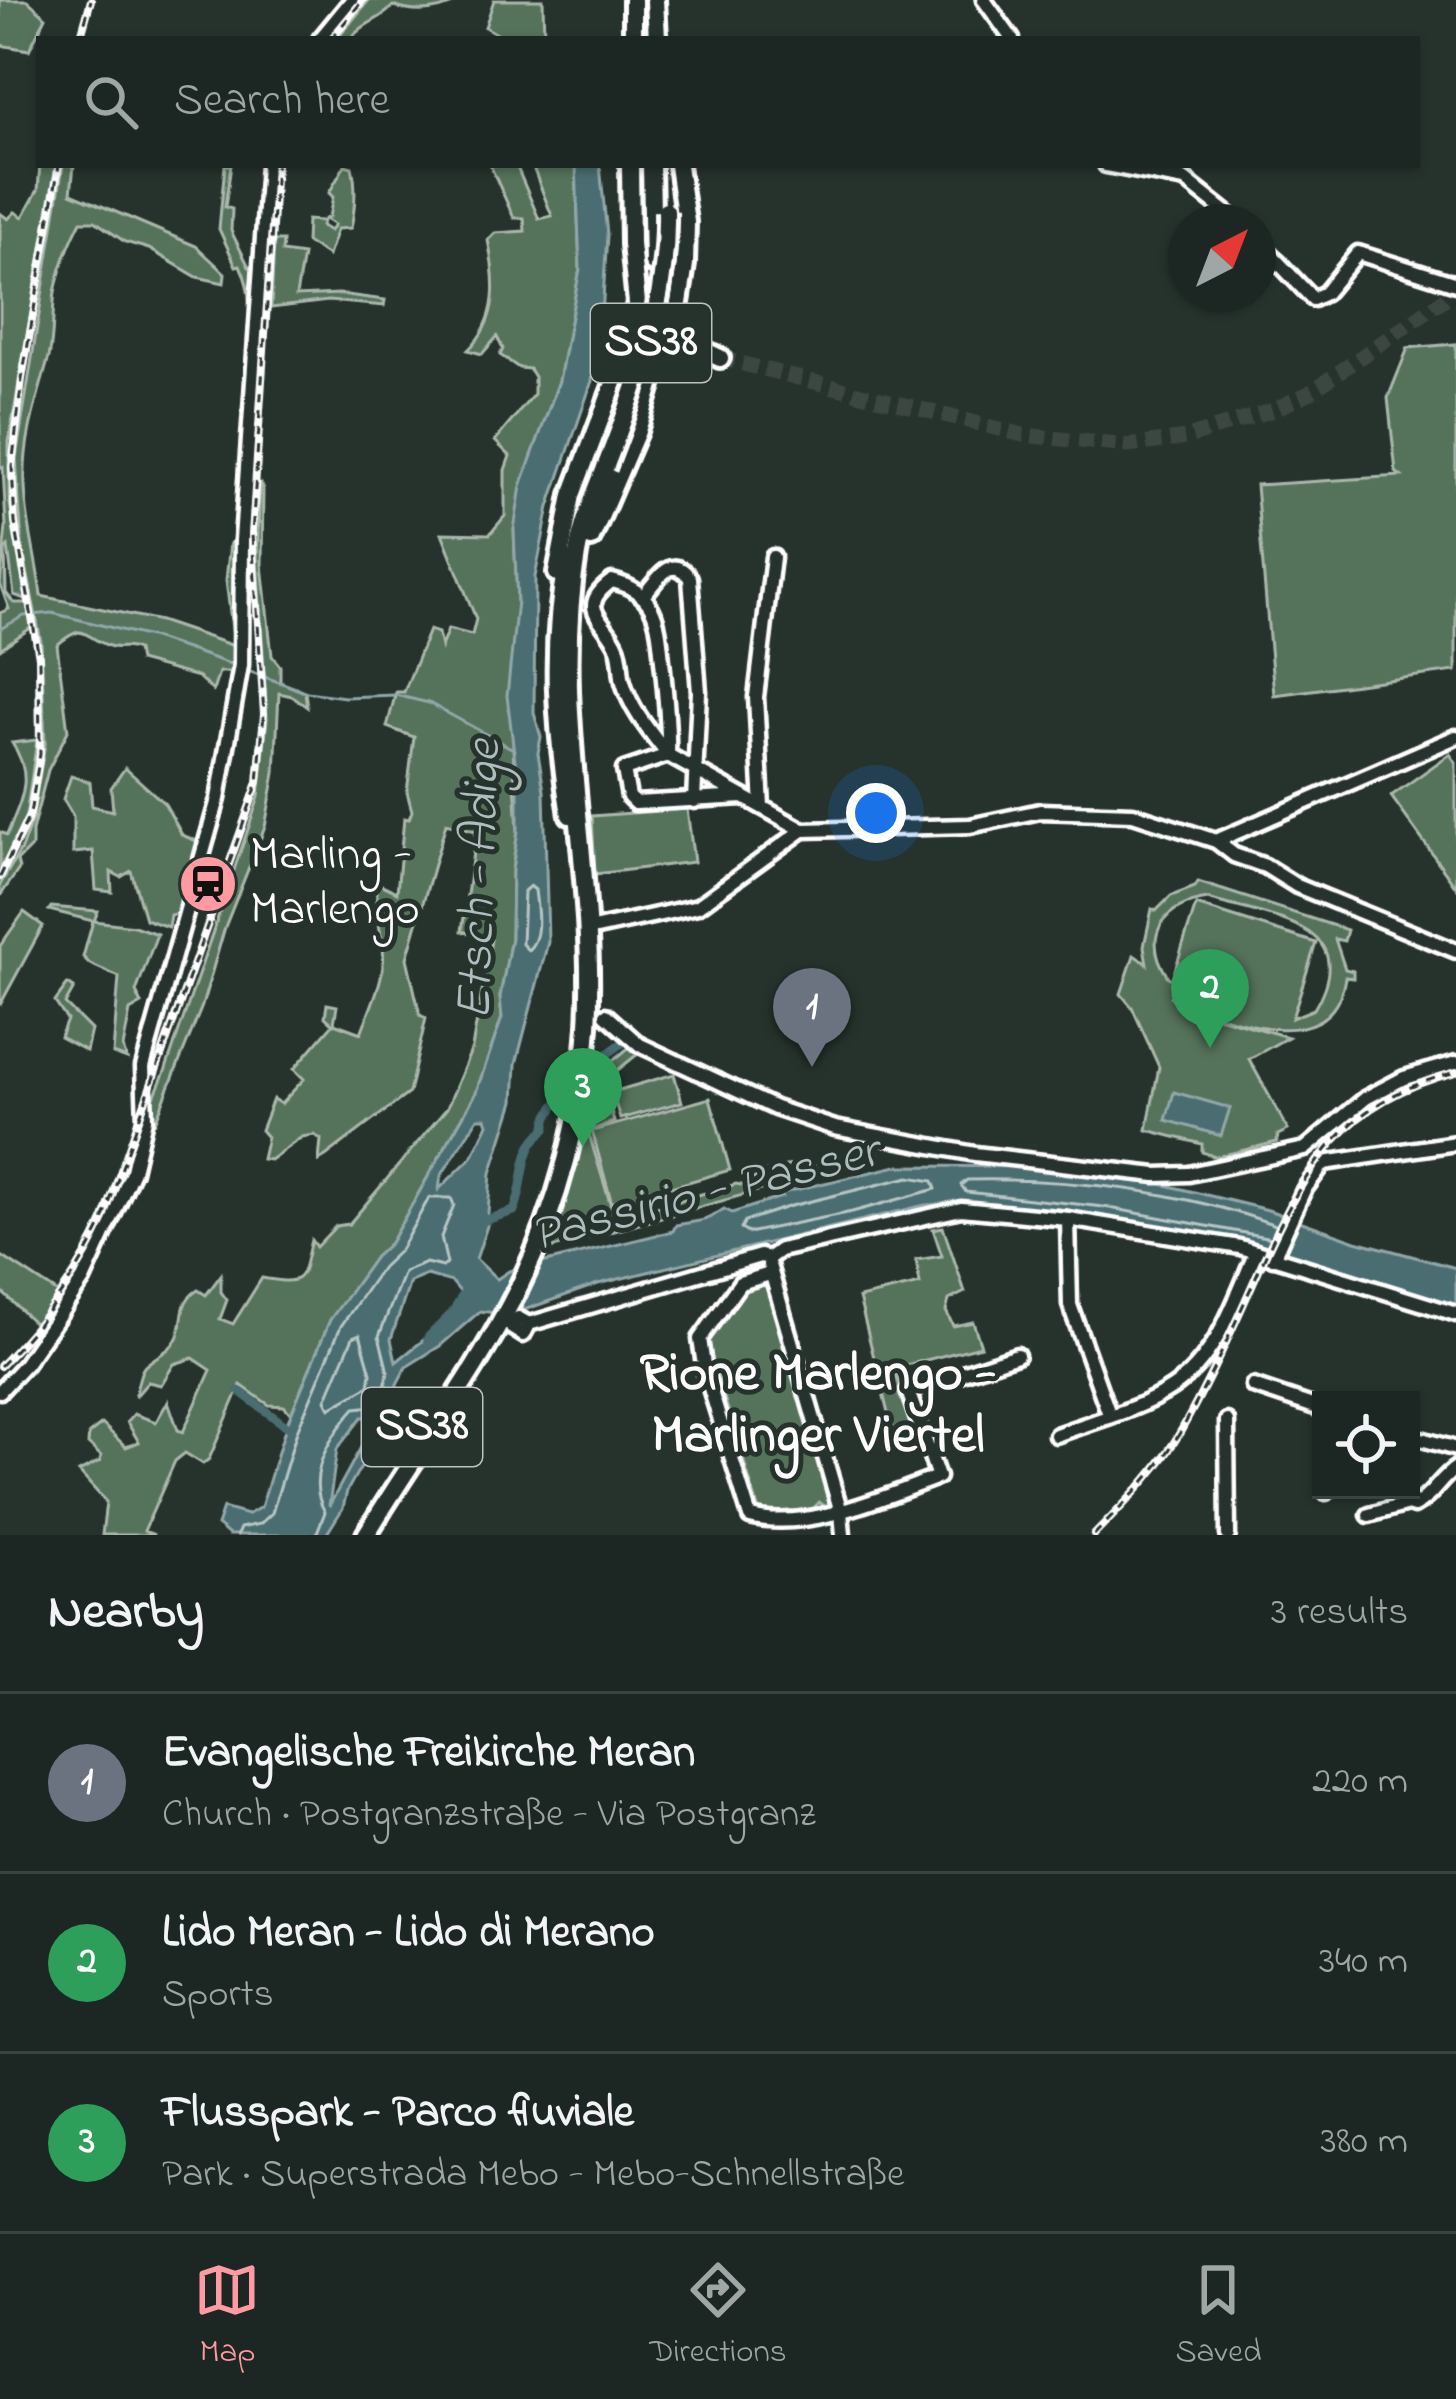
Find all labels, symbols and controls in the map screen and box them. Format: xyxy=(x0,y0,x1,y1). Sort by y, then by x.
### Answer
search box xyxy=(36,36,1420,168)
icon: search xyxy=(78,69,144,135)
text: Search here xyxy=(174,69,390,135)
north arrow xyxy=(1168,204,1276,312)
road number: SS38 xyxy=(591,304,711,382)
water label: Etsch - Adige xyxy=(439,736,523,1022)
your location xyxy=(846,783,906,843)
place label: Marling - Marlengo xyxy=(250,821,420,947)
station icon: Marling - Marlengo xyxy=(177,853,239,915)
pin: 2 xyxy=(1171,949,1249,1048)
pin: 1 xyxy=(773,968,851,1067)
pin: 3 xyxy=(544,1048,622,1147)
water label: Passirio - Passer xyxy=(523,1114,893,1274)
district label: Rione Marlengo - Marlinger Viertel xyxy=(640,1337,996,1479)
road number: SS38 xyxy=(362,1388,482,1466)
map controls xyxy=(1312,1391,1420,1499)
button: locate xyxy=(1312,1391,1420,1499)
text: Nearby xyxy=(48,1576,204,1651)
text: 3 results xyxy=(1271,1585,1408,1642)
text: Evangelische Freikirche Meran xyxy=(162,1721,695,1787)
text: 1 xyxy=(81,1754,93,1811)
text: 220 m xyxy=(1312,1754,1408,1811)
text: Church · Postgranzstraße - Via Postgranz xyxy=(162,1787,816,1844)
text: Lido Meran - Lido di Merano xyxy=(162,1901,655,1967)
text: 2 xyxy=(77,1934,97,1991)
text: 340 m xyxy=(1319,1934,1408,1991)
text: Sports xyxy=(162,1967,274,2024)
text: Flusspark - Parco fluviale xyxy=(162,2081,634,2147)
text: 3 xyxy=(79,2114,95,2171)
text: 380 m xyxy=(1320,2114,1408,2171)
text: Park · Superstrada Mebo - Mebo-Schnellstraße xyxy=(162,2147,905,2204)
tab: Map xyxy=(194,2257,260,2377)
tab: Directions xyxy=(649,2257,787,2377)
tab: Saved xyxy=(1175,2257,1262,2377)

